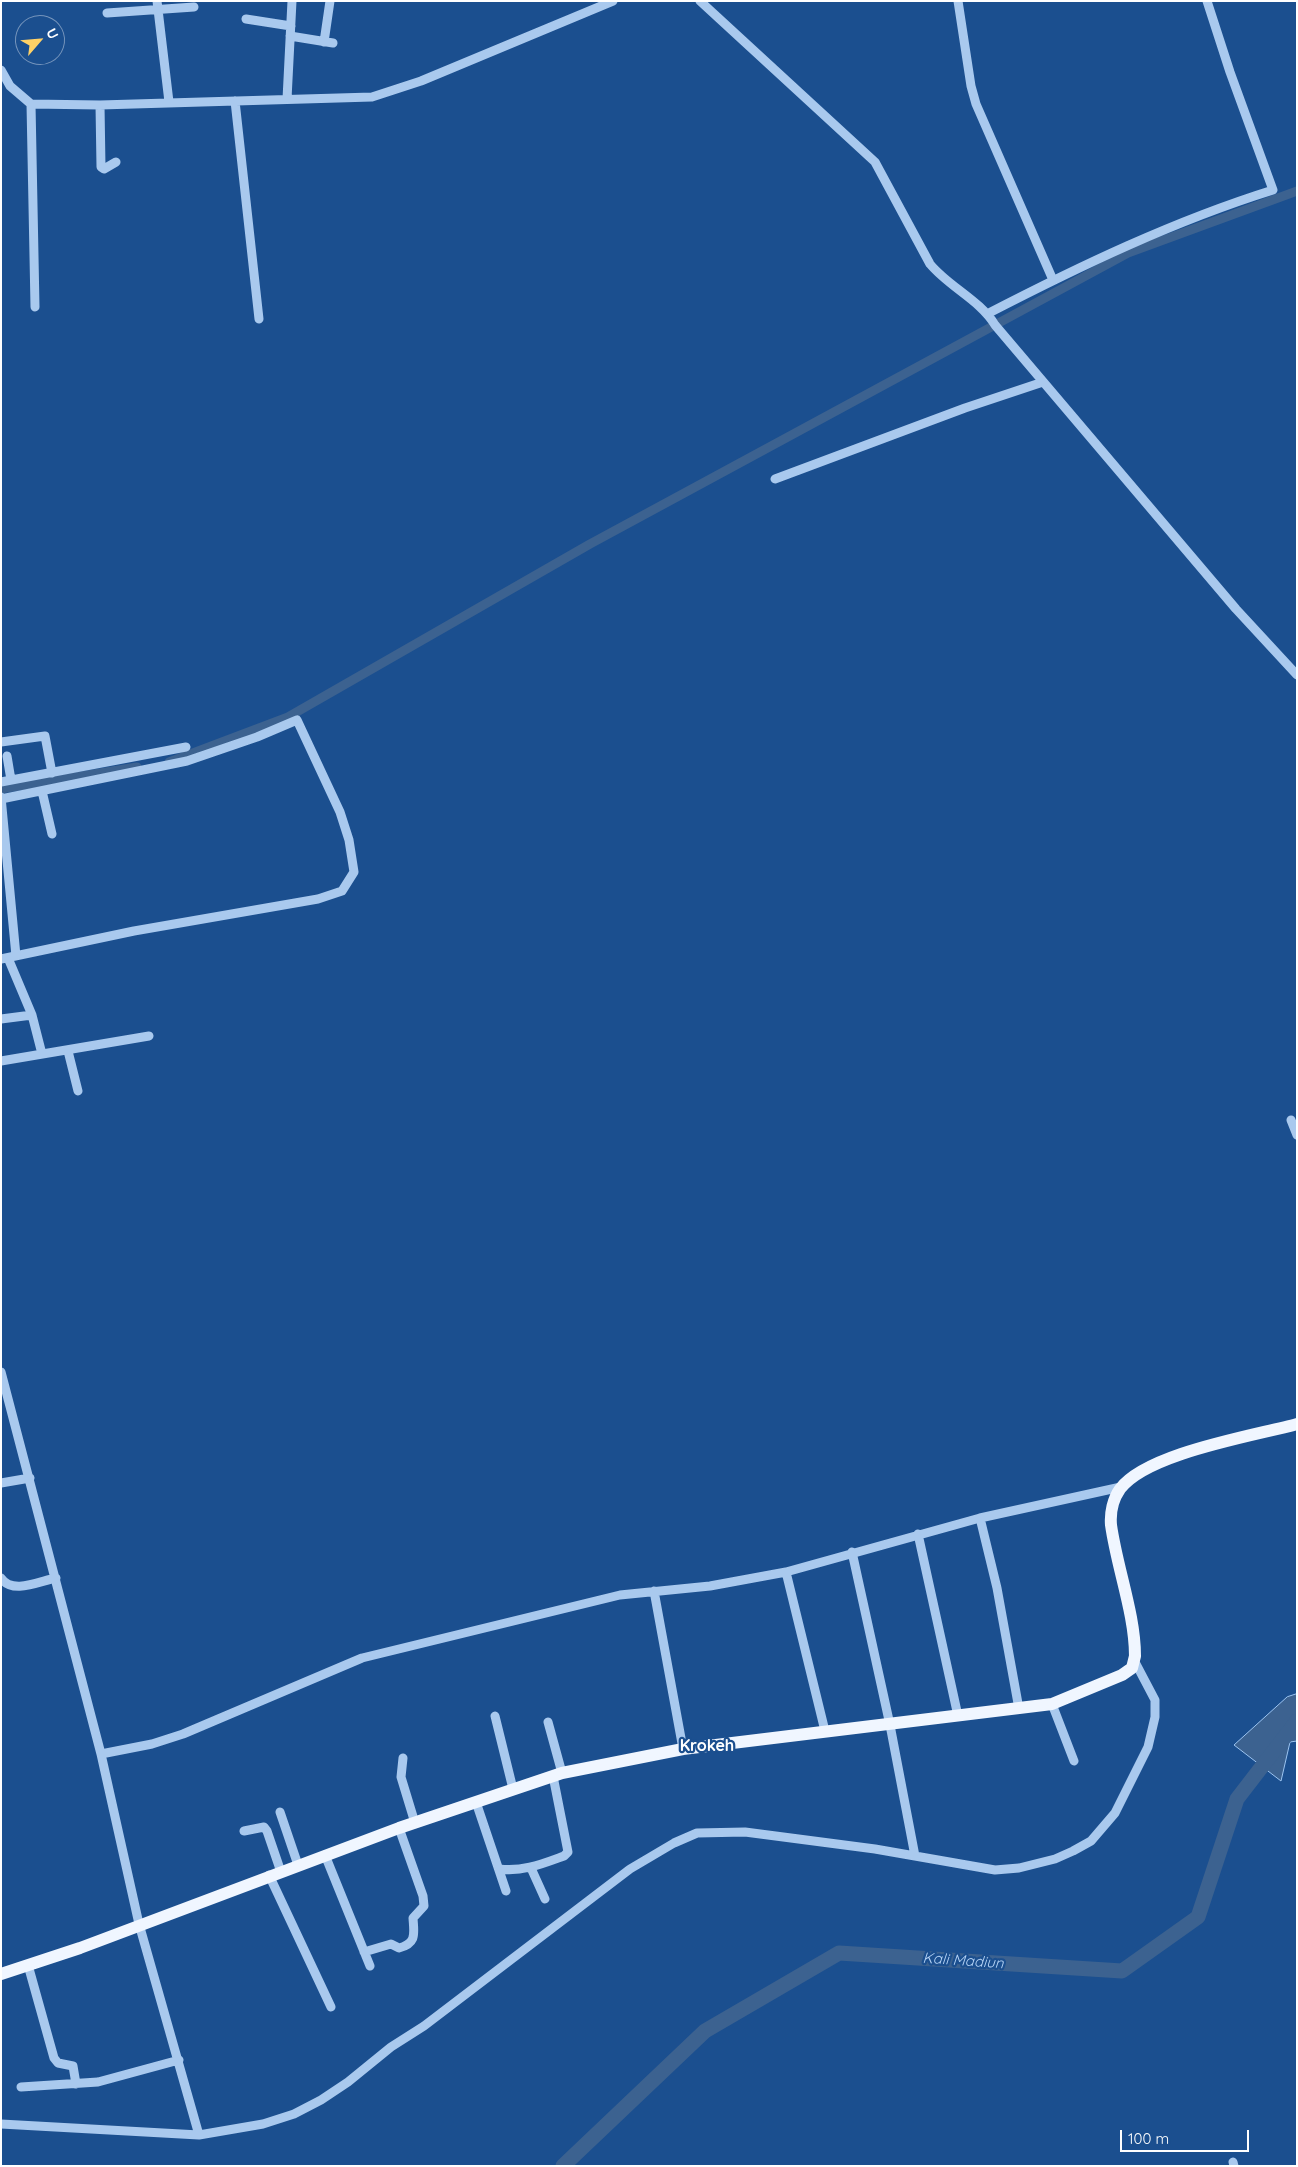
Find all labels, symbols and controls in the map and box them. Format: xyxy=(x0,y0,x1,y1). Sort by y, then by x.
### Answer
north arrow xyxy=(15,15,65,65)
text: U xyxy=(42,25,63,42)
district label: Krokeh xyxy=(680,1736,734,1756)
water label: Kali Madiun xyxy=(922,1949,1004,1973)
scale bar xyxy=(1123,2120,1252,2152)
text: 100 m xyxy=(1128,2129,1169,2148)

